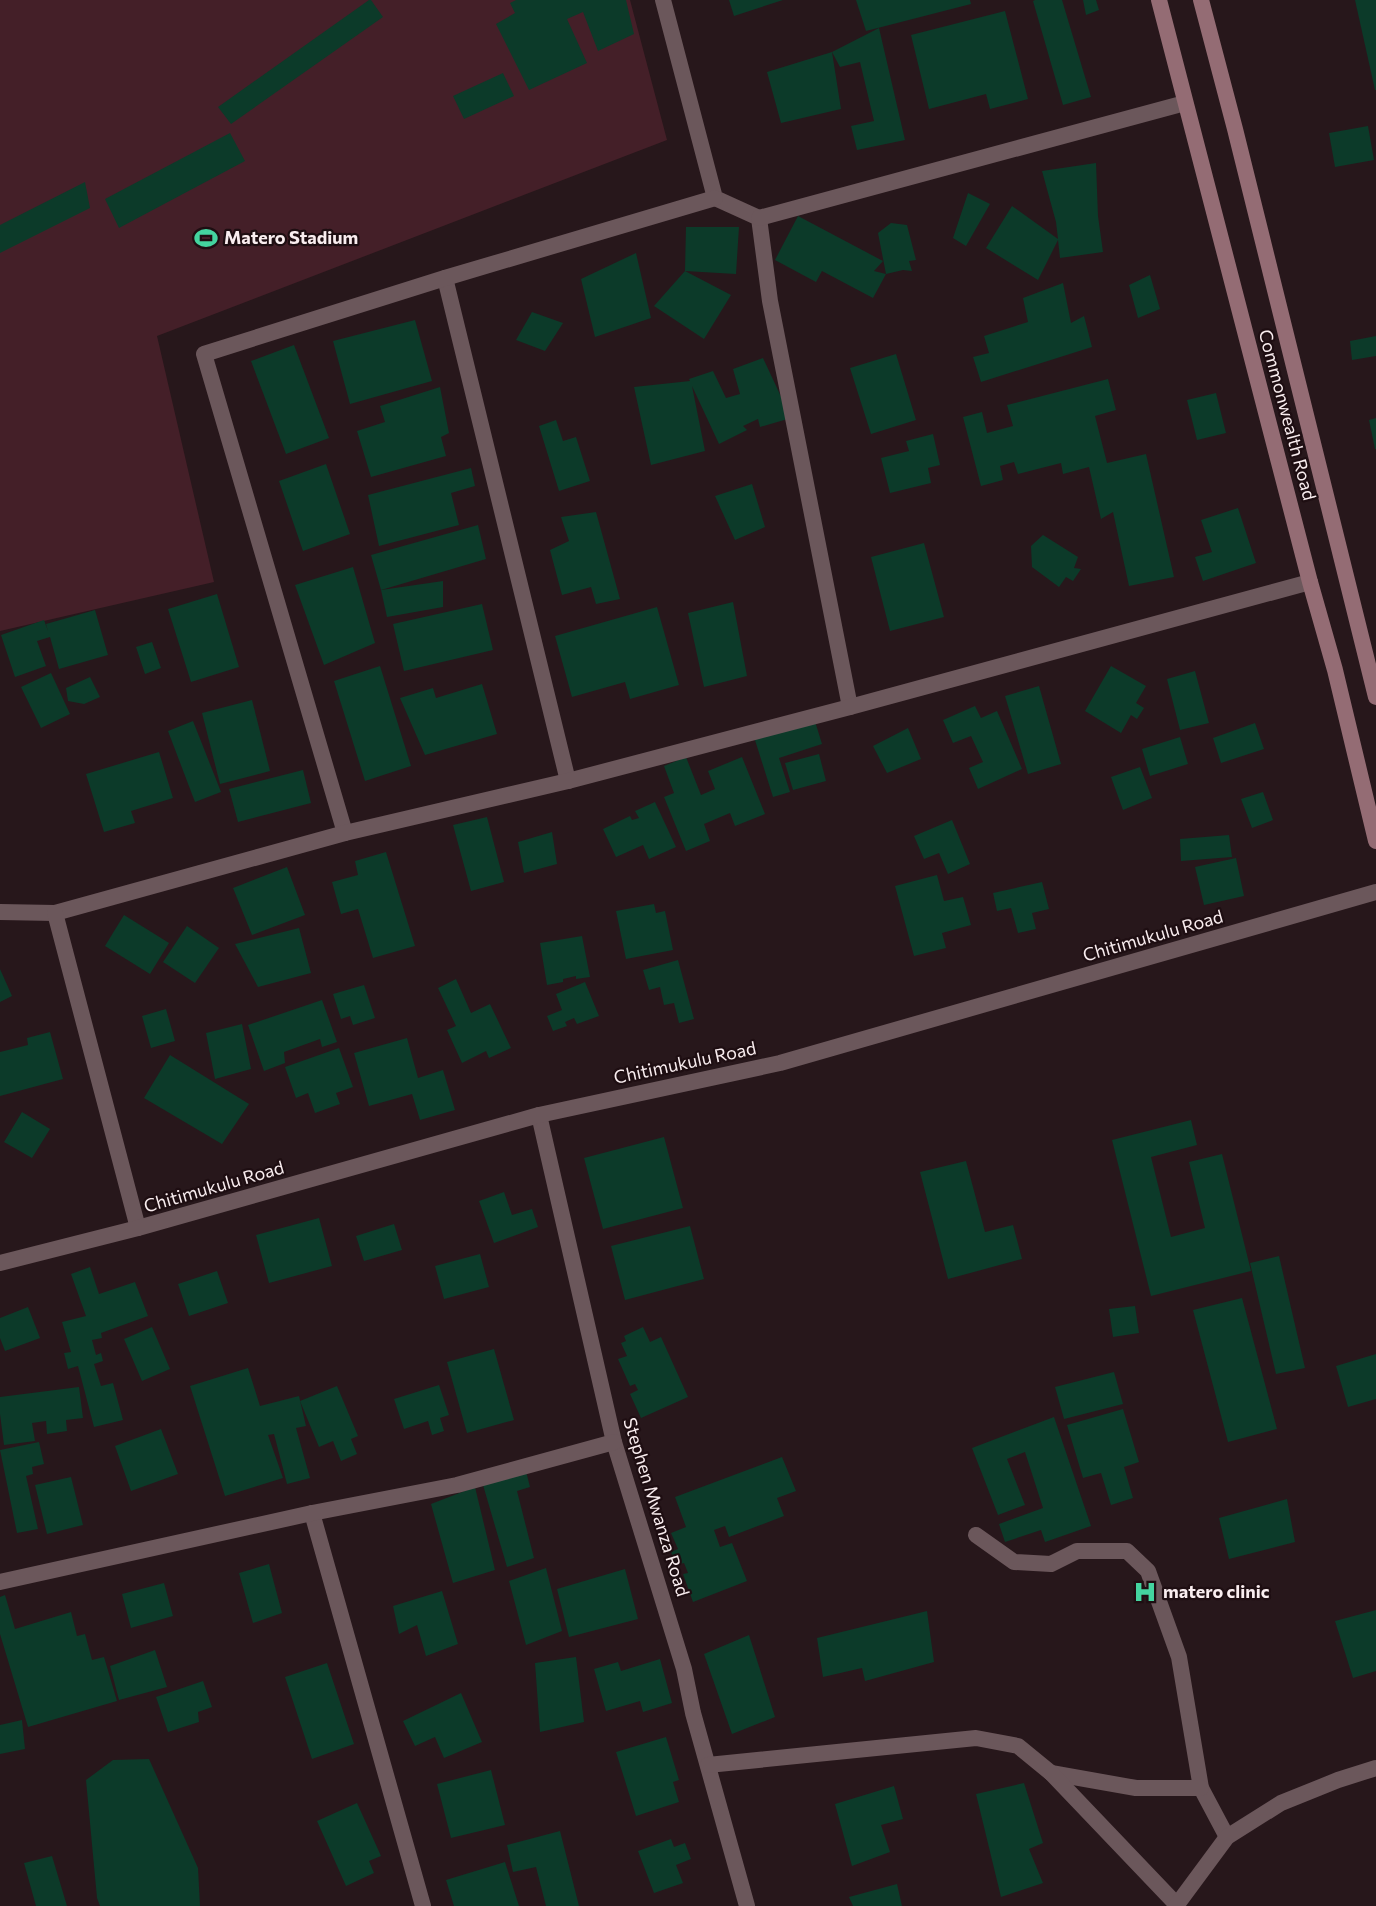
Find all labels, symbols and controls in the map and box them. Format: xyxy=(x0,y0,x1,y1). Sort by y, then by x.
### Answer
sports icon: Matero Stadium xyxy=(193,225,219,251)
place label: Matero Stadium xyxy=(224,226,358,248)
street label: Commonwealth Road xyxy=(1255,327,1321,503)
street label: Chitimukulu Road xyxy=(1080,904,1225,966)
street label: Chitimukulu Road xyxy=(612,1036,758,1088)
street label: Chitimukulu Road xyxy=(141,1155,286,1217)
street label: Stephen Mwanza Road xyxy=(619,1415,695,1599)
hospital icon: matero clinic xyxy=(1132,1579,1158,1605)
place label: matero clinic xyxy=(1163,1580,1270,1602)

